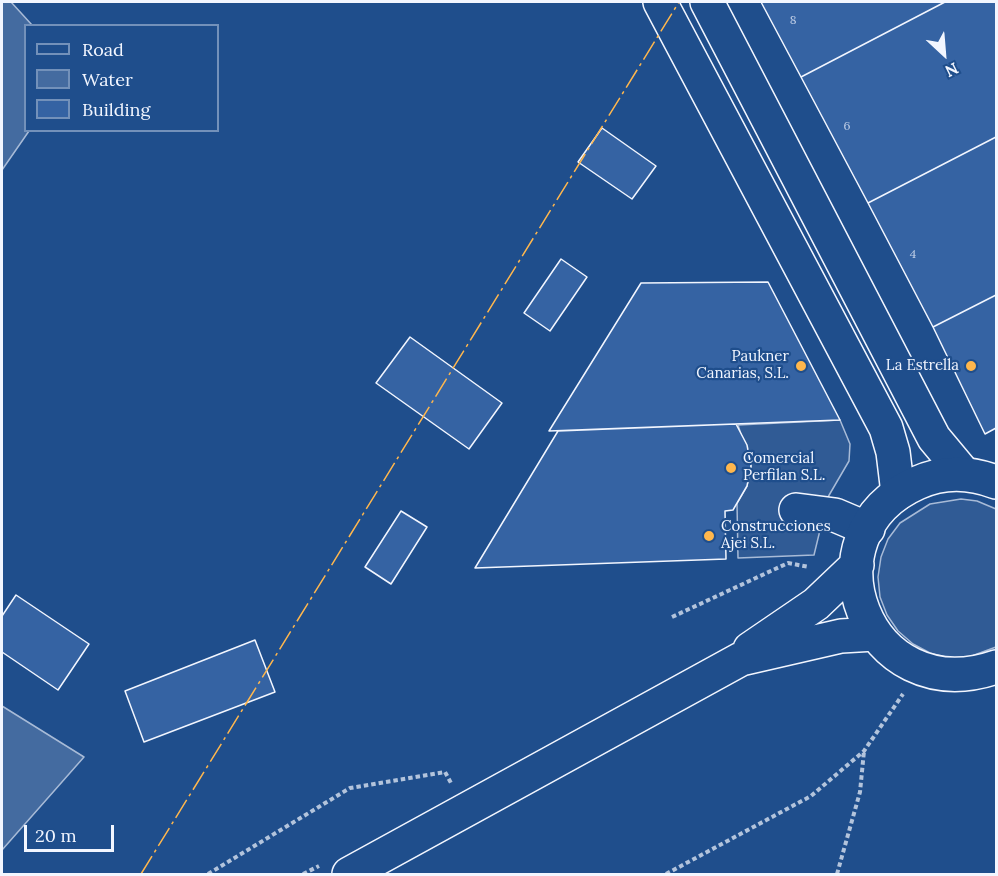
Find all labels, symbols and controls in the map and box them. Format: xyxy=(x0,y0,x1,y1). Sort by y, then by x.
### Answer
house number: 8 xyxy=(790,14,796,28)
legend xyxy=(24,24,219,132)
north arrow xyxy=(914,24,974,84)
text: Road xyxy=(82,38,124,61)
text: N xyxy=(942,58,962,82)
text: Water xyxy=(82,68,133,91)
text: Building xyxy=(82,98,150,121)
house number: 6 xyxy=(844,120,850,134)
house number: 4 xyxy=(910,248,916,262)
place label: Paukner Canarias, S.L. xyxy=(696,348,789,383)
place label: La Estrella xyxy=(886,357,959,375)
marker: Paukner Canarias, S.L. xyxy=(794,359,808,373)
marker: La Estrella xyxy=(964,359,978,373)
place label: Comercial Perfilan S.L. xyxy=(743,450,825,485)
marker: Comercial Perfilan S.L. xyxy=(724,461,738,475)
place label: Construcciones Ajei S.L. xyxy=(721,518,831,553)
marker: Construcciones Ajei S.L. xyxy=(702,529,716,543)
scale bar xyxy=(27,813,117,851)
text: 20 m xyxy=(35,824,77,847)

